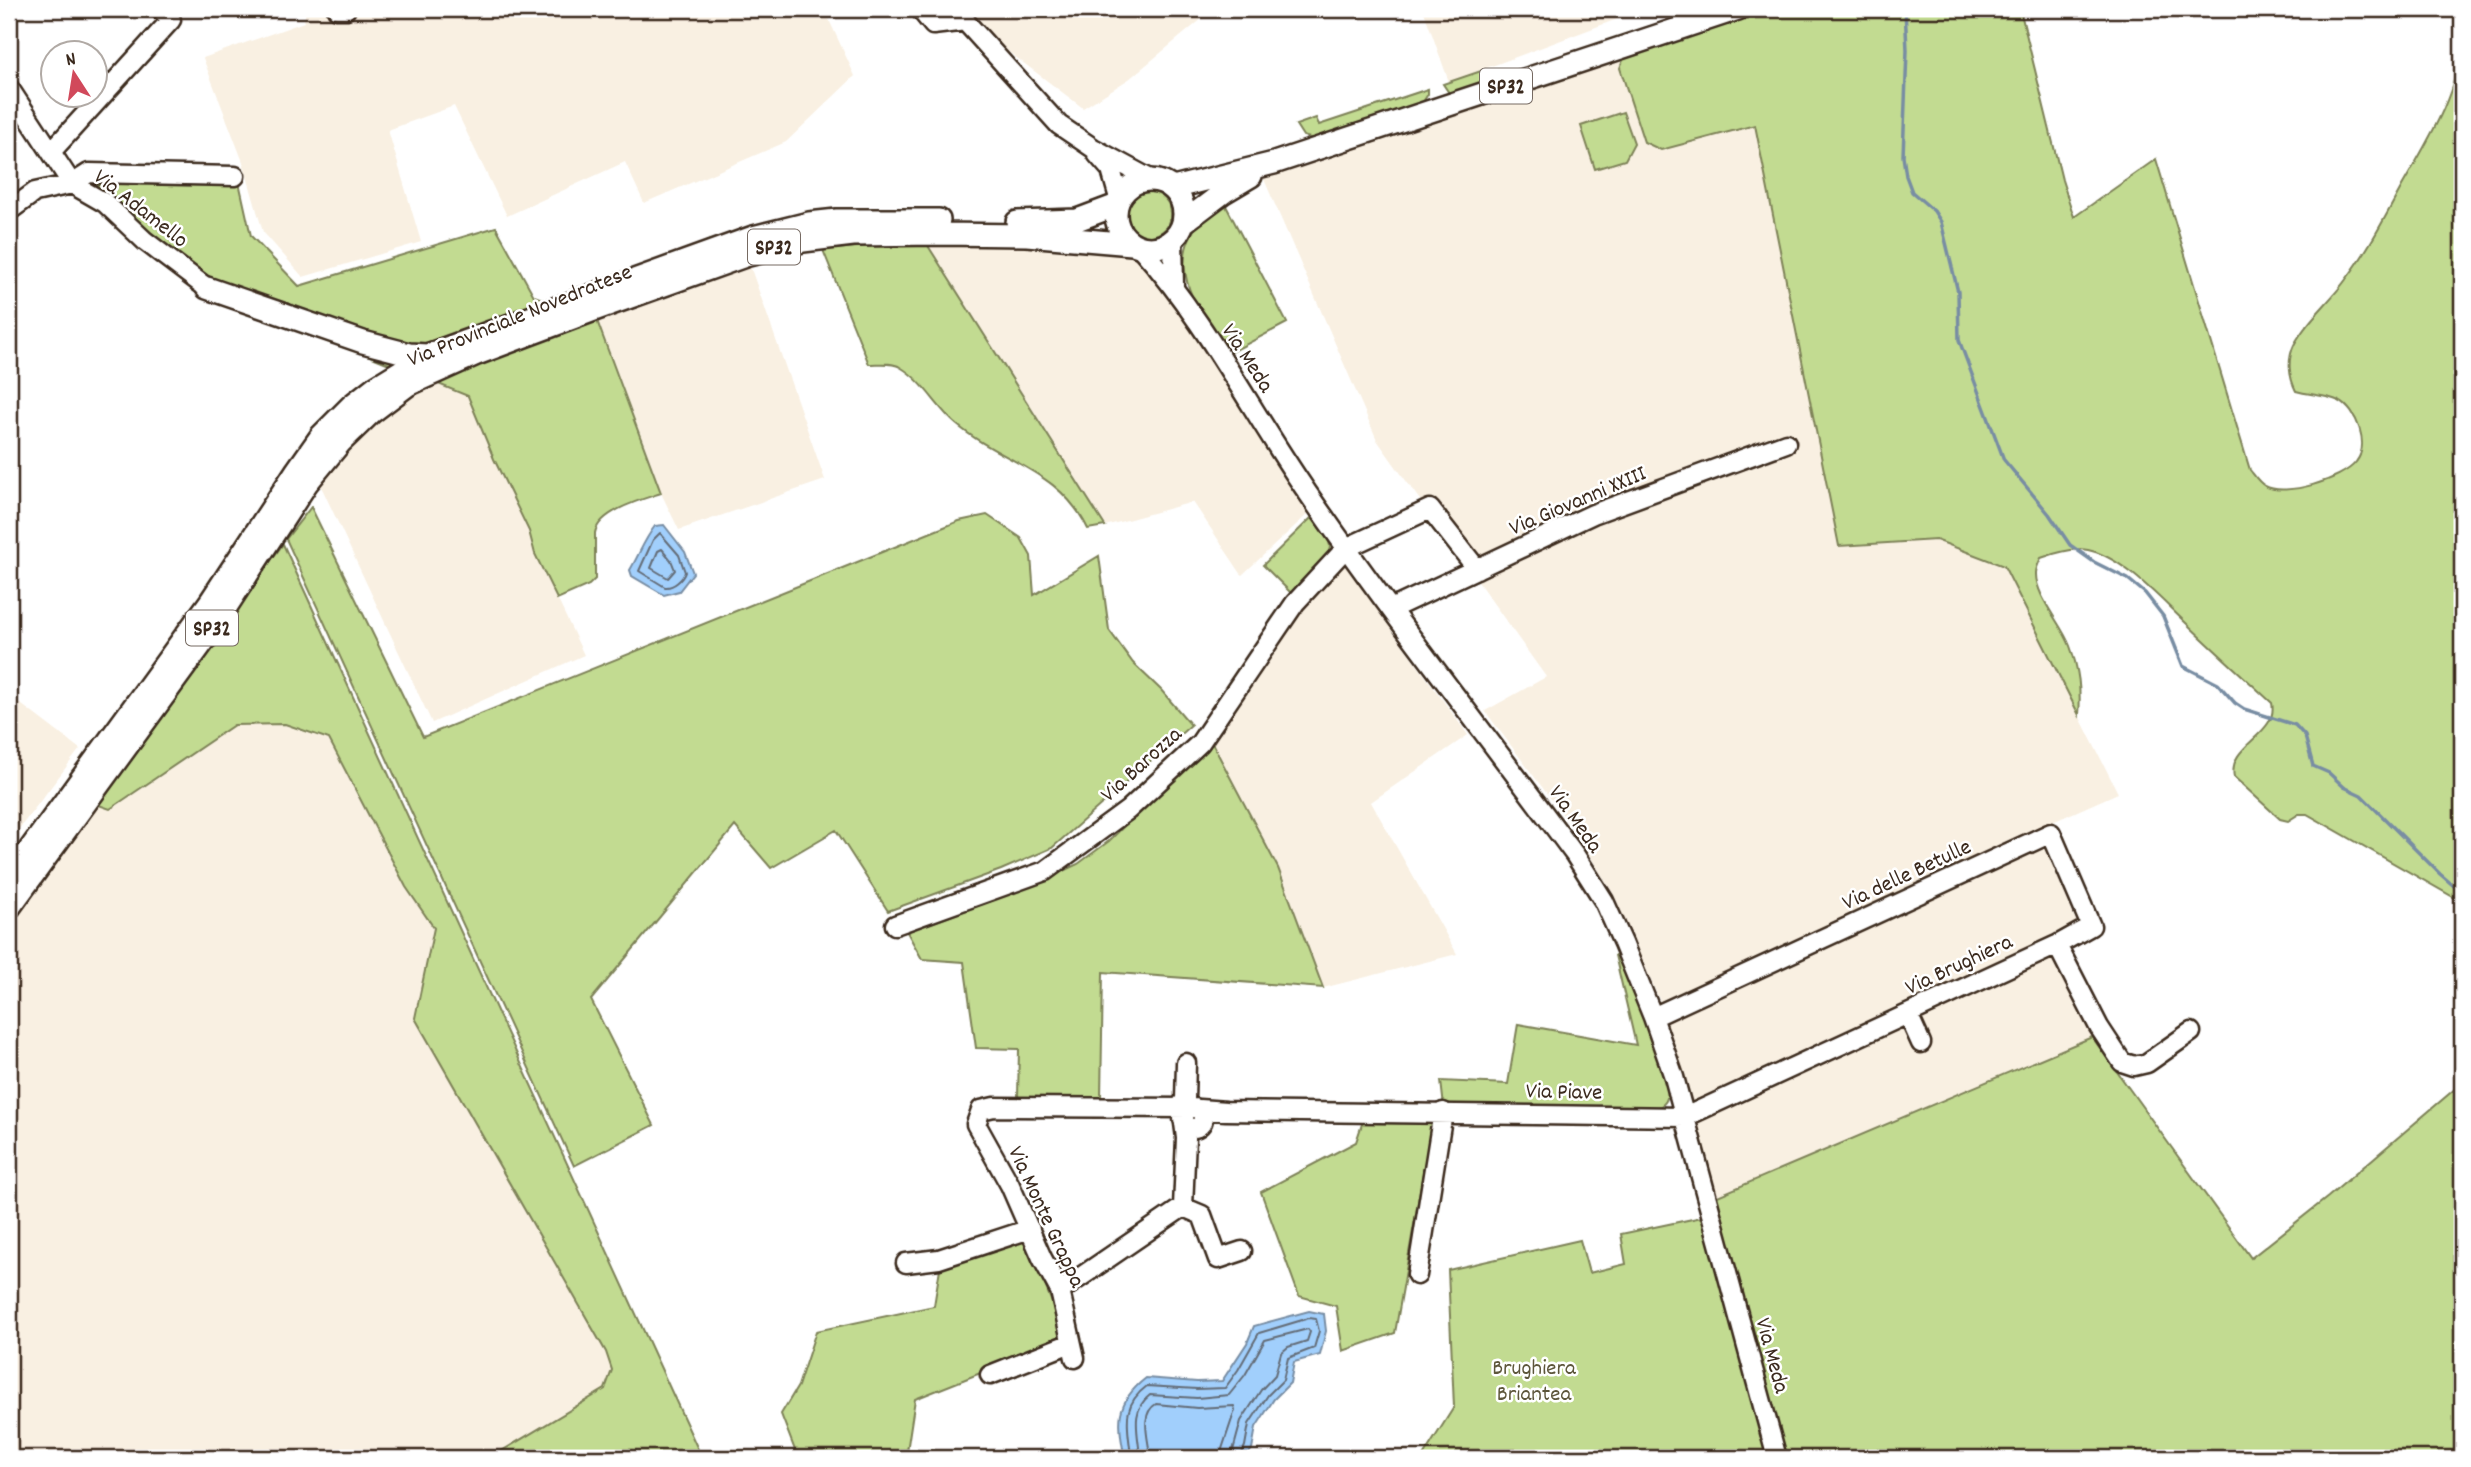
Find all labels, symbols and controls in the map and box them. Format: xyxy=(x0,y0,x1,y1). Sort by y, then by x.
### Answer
north arrow xyxy=(38,38,108,108)
text: N xyxy=(64,47,79,75)
road number: SP32 xyxy=(1480,68,1532,104)
street label: Via Adamello xyxy=(85,162,194,257)
road number: SP32 xyxy=(748,230,800,264)
street label: Via Provinciale Novedratese xyxy=(403,257,638,377)
street label: Via Meda xyxy=(1211,318,1281,401)
street label: Via Giovanni XXIII xyxy=(1505,458,1652,546)
road number: SP32 xyxy=(186,610,238,646)
street label: Via Barozza xyxy=(1094,719,1191,811)
street label: Via Meda xyxy=(1539,779,1610,862)
street label: Via delle Betulle xyxy=(1837,832,1977,921)
street label: Via Brughiera xyxy=(1900,926,2020,1005)
street label: Via Piave xyxy=(1525,1076,1602,1111)
street label: Via Monte Grappa xyxy=(998,1141,1093,1295)
street label: Via Meda xyxy=(1745,1315,1797,1398)
park label: Brughiera Briantea xyxy=(1492,1353,1577,1412)

